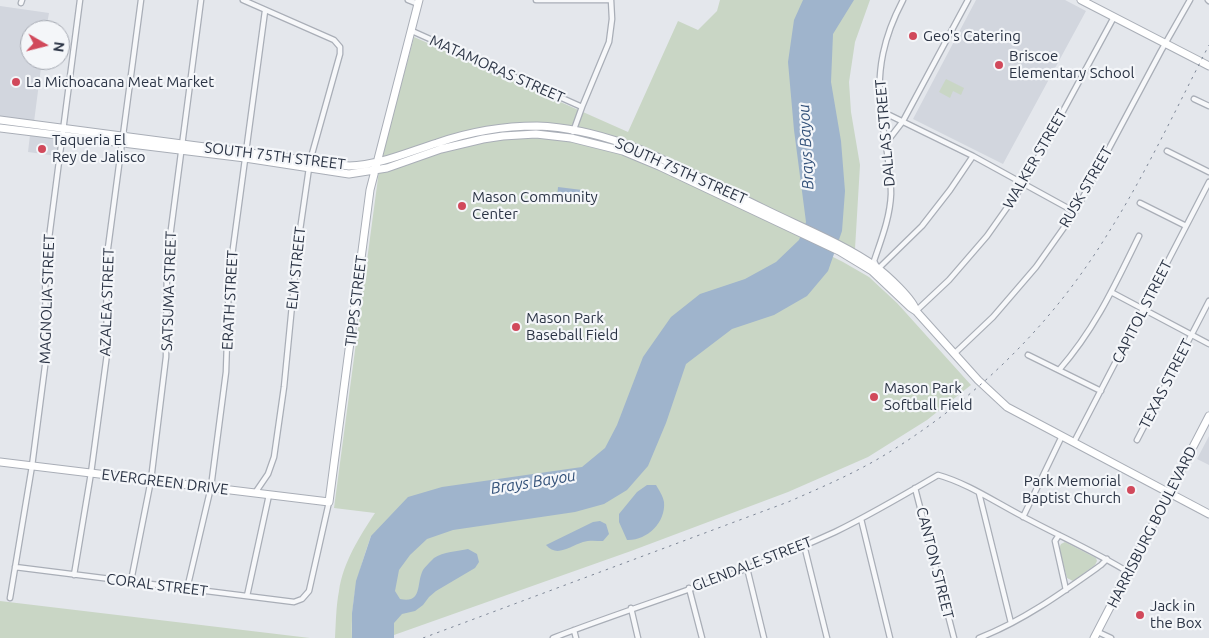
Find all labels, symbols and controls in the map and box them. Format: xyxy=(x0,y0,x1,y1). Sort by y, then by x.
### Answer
north arrow xyxy=(20,20,70,70)
place label: Geo's Catering xyxy=(923,27,1021,45)
marker: Geo's Catering xyxy=(907,30,919,42)
street label: MATAMORAS STREET xyxy=(427,31,567,107)
text: N xyxy=(50,41,68,53)
place label: Briscoe Elementary School xyxy=(1009,47,1135,82)
marker: Briscoe Elementary School xyxy=(993,59,1005,71)
place label: La Michoacana Meat Market xyxy=(26,73,214,91)
marker: La Michoacana Meat Market xyxy=(10,76,22,88)
street label: DALLAS STREET xyxy=(871,78,899,188)
water label: Brays Bayou xyxy=(794,104,818,190)
street label: WALKER STREET xyxy=(999,106,1071,212)
place label: Taqueria El Rey de Jalisco xyxy=(52,131,146,166)
street label: SOUTH 75TH STREET xyxy=(613,134,749,208)
street label: SOUTH 75TH STREET xyxy=(204,138,346,174)
marker: Taqueria El Rey de Jalisco xyxy=(36,143,48,155)
street label: RUSK STREET xyxy=(1056,143,1116,231)
place label: Mason Community Center xyxy=(472,188,598,223)
marker: Mason Community Center xyxy=(456,200,468,212)
street label: ELM STREET xyxy=(283,226,309,310)
street label: SATSUMA STREET xyxy=(158,231,180,351)
street label: MAGNOLIA STREET xyxy=(36,234,58,364)
street label: AZALEA STREET xyxy=(96,247,118,357)
street label: ERATH STREET xyxy=(218,250,242,350)
street label: TIPPS STREET xyxy=(341,254,371,348)
street label: CAPITOL STREET xyxy=(1108,257,1176,367)
place label: Mason Park Baseball Field xyxy=(526,309,618,344)
marker: Mason Park Baseball Field xyxy=(510,321,522,333)
street label: TEXAS STREET xyxy=(1136,336,1196,432)
place label: Mason Park Softball Field xyxy=(884,379,973,414)
marker: Mason Park Softball Field xyxy=(868,391,880,403)
street label: HARRISBURG BOULEVARD xyxy=(1103,443,1201,611)
street label: EVERGREEN DRIVE xyxy=(101,465,229,499)
water label: Brays Bayou xyxy=(489,466,577,498)
place label: Park Memorial Baptist Church xyxy=(1022,472,1121,507)
marker: Park Memorial Baptist Church xyxy=(1125,484,1137,496)
street label: CANTON STREET xyxy=(912,505,958,621)
street label: GLENDALE STREET xyxy=(689,533,815,595)
street label: CORAL STREET xyxy=(105,570,209,600)
place label: Jack in the Box xyxy=(1150,597,1202,632)
marker: Jack in the Box xyxy=(1134,609,1146,621)

